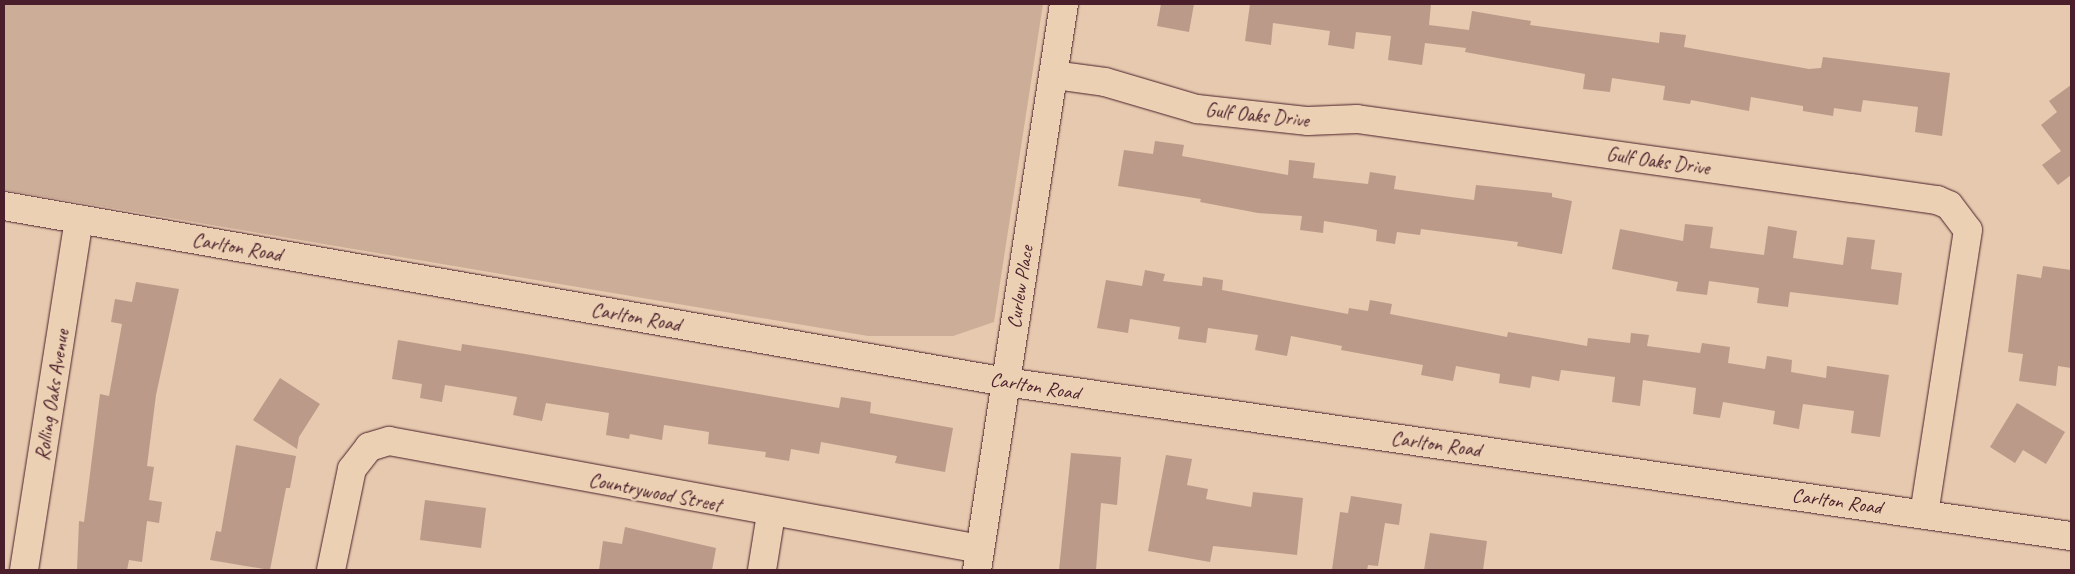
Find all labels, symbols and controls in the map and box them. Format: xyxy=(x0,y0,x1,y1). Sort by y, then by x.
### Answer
street label: Gulf Oaks Drive xyxy=(1204,98,1310,132)
street label: Gulf Oaks Drive xyxy=(1604,142,1712,180)
street label: Carlton Road xyxy=(191,227,283,267)
street label: Curlew Place xyxy=(1002,244,1038,330)
street label: Carlton Road xyxy=(590,297,682,337)
street label: Rolling Oaks Avenue xyxy=(30,328,74,462)
street label: Carlton Road xyxy=(989,367,1081,405)
street label: Carlton Road xyxy=(1390,426,1482,462)
street label: Countrywood Street xyxy=(587,467,723,517)
street label: Carlton Road xyxy=(1791,483,1883,519)

